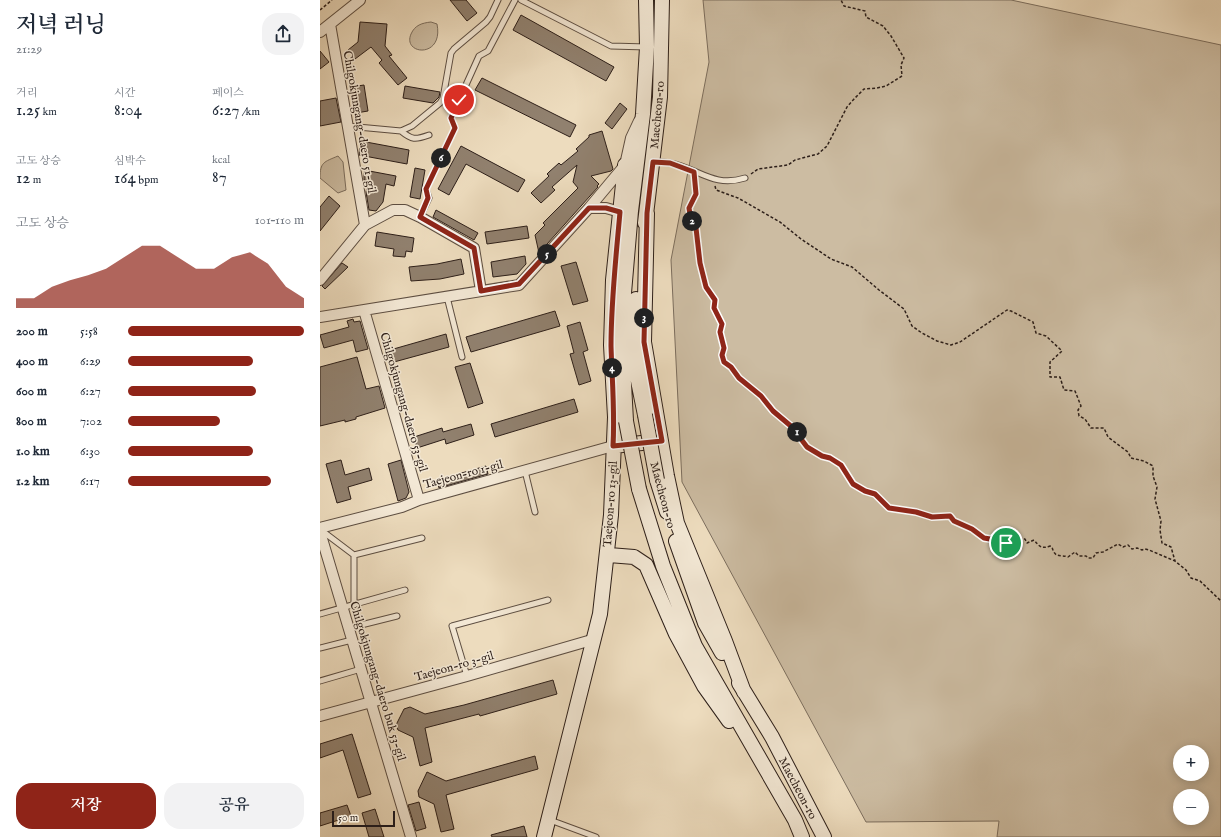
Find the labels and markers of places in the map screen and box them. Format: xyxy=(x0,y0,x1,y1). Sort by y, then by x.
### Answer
pin xyxy=(442,83,476,117)
pin: 6 xyxy=(431,148,451,168)
pin: 2 xyxy=(682,211,702,231)
pin: 5 xyxy=(537,244,557,264)
pin: 3 xyxy=(634,308,654,328)
pin: 4 xyxy=(602,358,622,378)
pin: 1 xyxy=(787,422,807,442)
pin xyxy=(989,526,1023,560)

